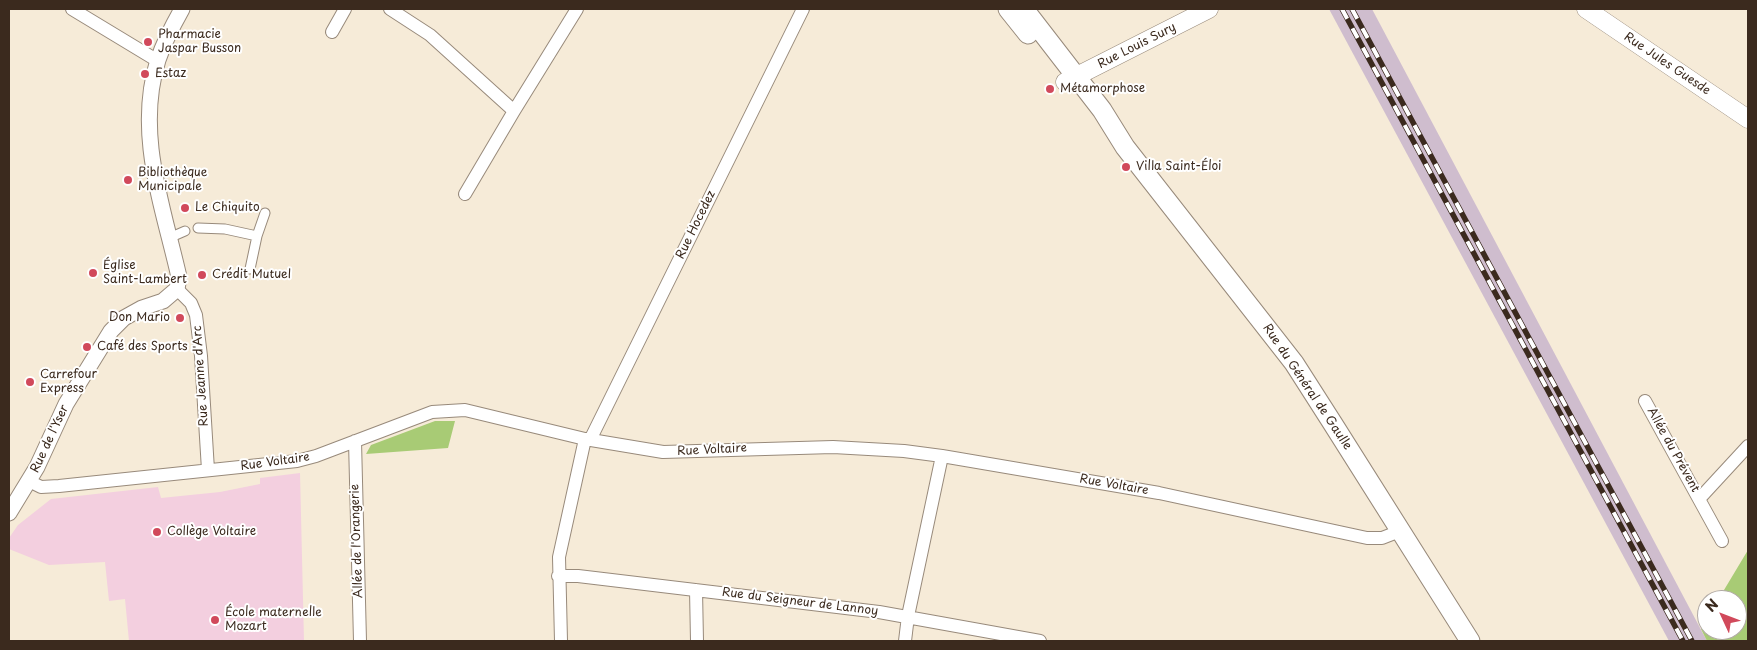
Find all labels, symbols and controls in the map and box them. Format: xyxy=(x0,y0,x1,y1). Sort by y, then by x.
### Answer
street label: Rue Louis Sury xyxy=(1096,20,1178,72)
place label: Pharmacie Jaspar Busson xyxy=(158,28,241,56)
street label: Rue Jules Guesde xyxy=(1621,30,1713,98)
marker: Pharmacie Jaspar Busson xyxy=(142,36,154,48)
place label: Estaz xyxy=(155,67,186,81)
marker: Estaz xyxy=(139,68,151,80)
place label: Métamorphose xyxy=(1060,82,1145,96)
marker: Métamorphose xyxy=(1044,83,1056,95)
place label: Villa Saint-Éloi xyxy=(1136,160,1221,174)
marker: Villa Saint-Éloi xyxy=(1120,161,1132,173)
place label: Bibliothèque Municipale xyxy=(138,166,207,194)
marker: Bibliothèque Municipale xyxy=(122,174,134,186)
street label: Rue Hocedez xyxy=(673,189,719,261)
place label: Le Chiquito xyxy=(195,201,260,215)
marker: Le Chiquito xyxy=(179,202,191,214)
place label: Église Saint-Lambert xyxy=(103,259,187,287)
marker: Église Saint-Lambert xyxy=(87,267,99,279)
place label: Crédit Mutuel xyxy=(212,268,291,282)
marker: Crédit Mutuel xyxy=(196,269,208,281)
place label: Don Mario xyxy=(109,311,170,325)
marker: Don Mario xyxy=(174,312,186,324)
street label: Rue du Général de Gaulle xyxy=(1259,321,1355,453)
street label: Rue Jeanne d'Arc xyxy=(190,325,212,427)
place label: Café des Sports xyxy=(97,340,188,354)
marker: Café des Sports xyxy=(81,341,93,353)
place label: Carrefour Express xyxy=(40,368,97,396)
marker: Carrefour Express xyxy=(24,376,36,388)
street label: Rue de l'Yser xyxy=(28,403,72,475)
street label: Allée du Prévent xyxy=(1644,405,1702,495)
street label: Rue Voltaire xyxy=(677,441,747,459)
street label: Rue Voltaire xyxy=(239,450,311,474)
street label: Rue Voltaire xyxy=(1078,472,1150,498)
street label: Allée de l'Orangerie xyxy=(348,484,366,598)
place label: Collège Voltaire xyxy=(167,525,256,539)
marker: Collège Voltaire xyxy=(151,526,163,538)
street label: Rue du Seigneur de Lannoy xyxy=(721,585,879,619)
north arrow xyxy=(1697,590,1747,640)
text: N xyxy=(1700,594,1723,616)
place label: École maternelle Mozart xyxy=(225,606,322,634)
marker: École maternelle Mozart xyxy=(209,614,221,626)

